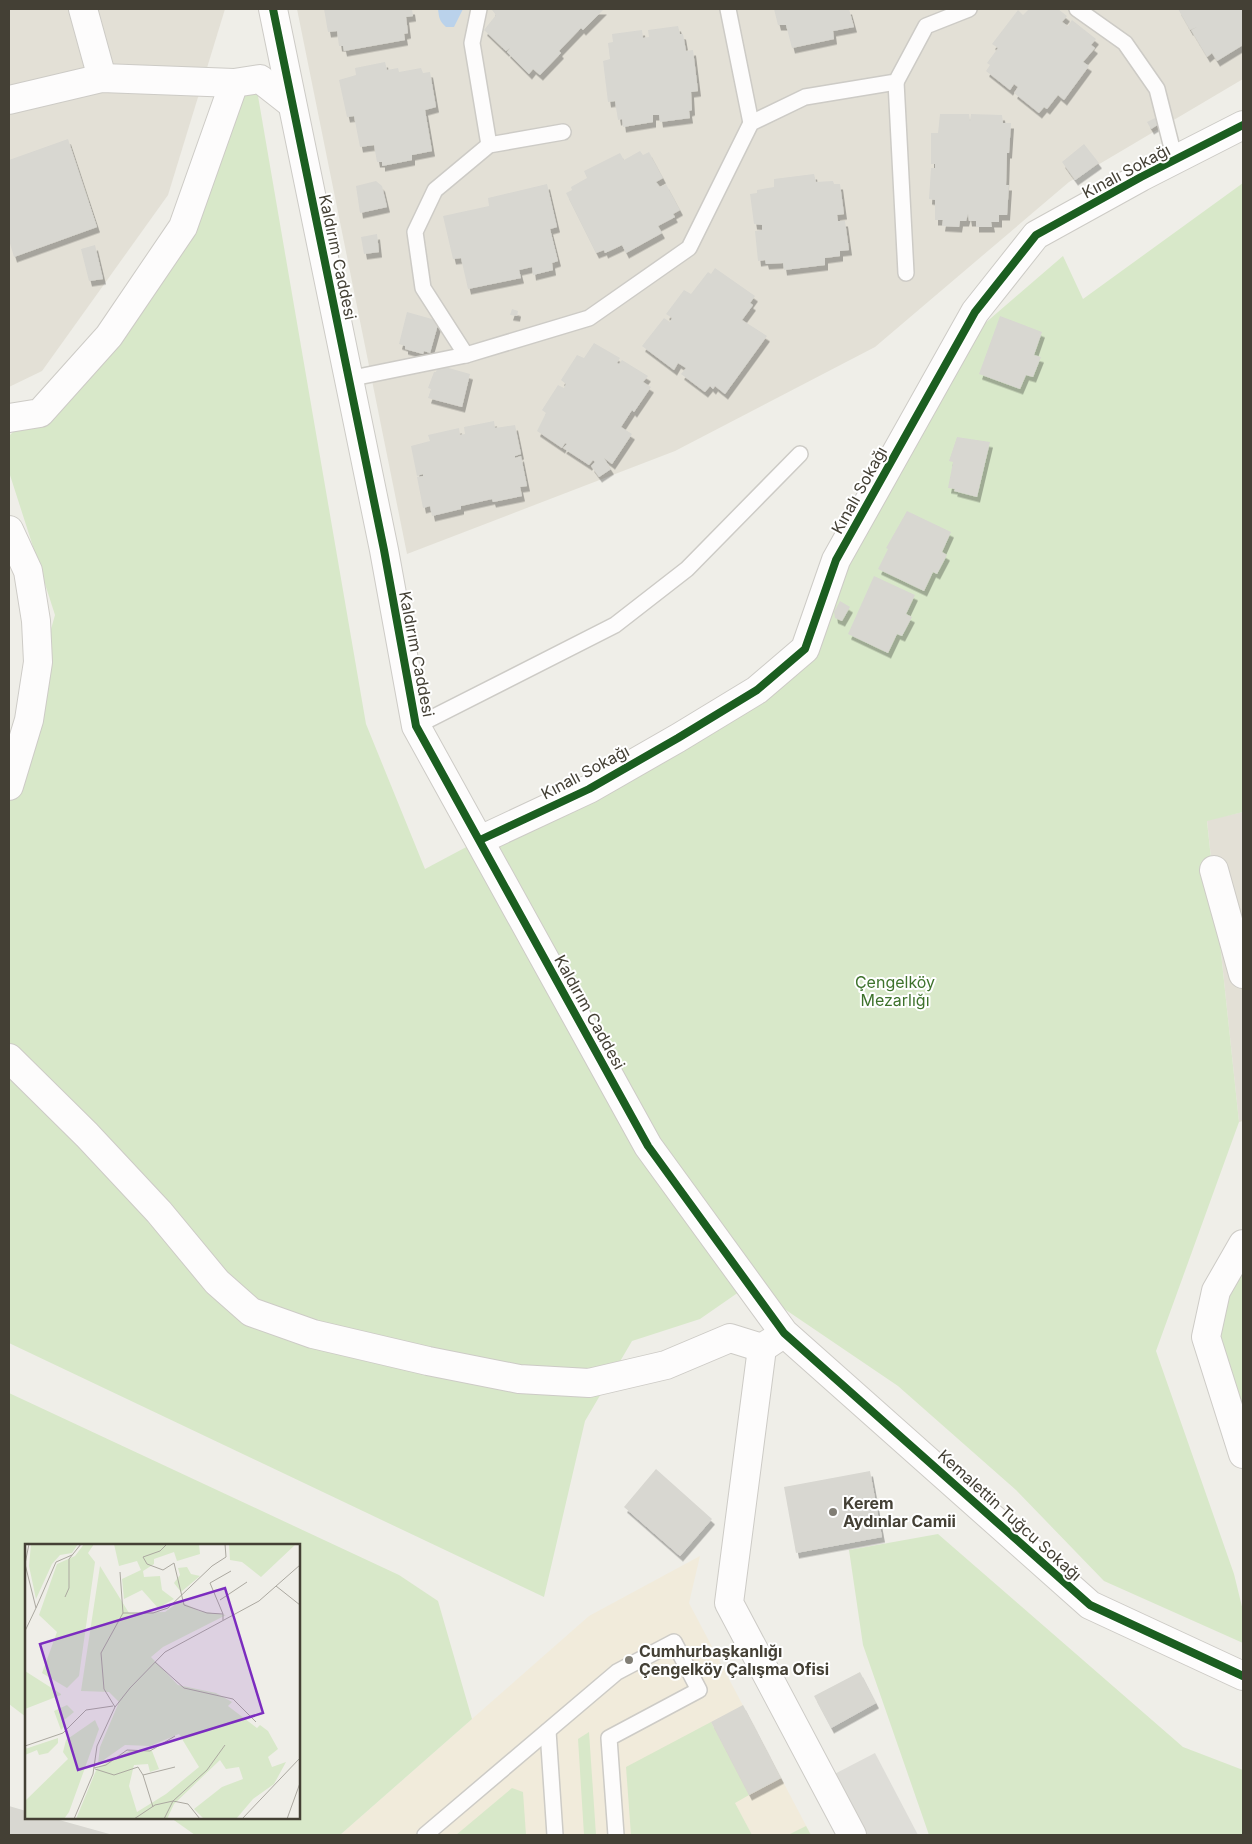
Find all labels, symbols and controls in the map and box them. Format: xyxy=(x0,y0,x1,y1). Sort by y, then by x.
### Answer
street label: Kınalı Sokağı xyxy=(1079,139,1173,203)
street label: Kaldırım Caddesi xyxy=(315,192,361,322)
street label: Kınalı Sokağı xyxy=(827,443,891,537)
street label: Kaldırım Caddesi xyxy=(395,589,439,719)
street label: Kınalı Sokağı xyxy=(538,740,632,804)
street label: Kaldırım Caddesi xyxy=(550,951,630,1073)
park label: Çengelköy Mezarlığı xyxy=(855,972,935,1010)
street label: Kemalettin Tuğcu Sokağı xyxy=(934,1445,1086,1585)
place label: Kerem Aydınlar Camii xyxy=(843,1493,956,1531)
marker: Kerem Aydınlar Camii xyxy=(827,1506,839,1518)
inset map xyxy=(25,1544,300,1819)
place label: Cumhurbaşkanlığı Çengelköy Çalışma Ofisi xyxy=(639,1641,829,1679)
marker: Cumhurbaşkanlığı Çengelköy Çalışma Ofisi xyxy=(623,1654,635,1666)

